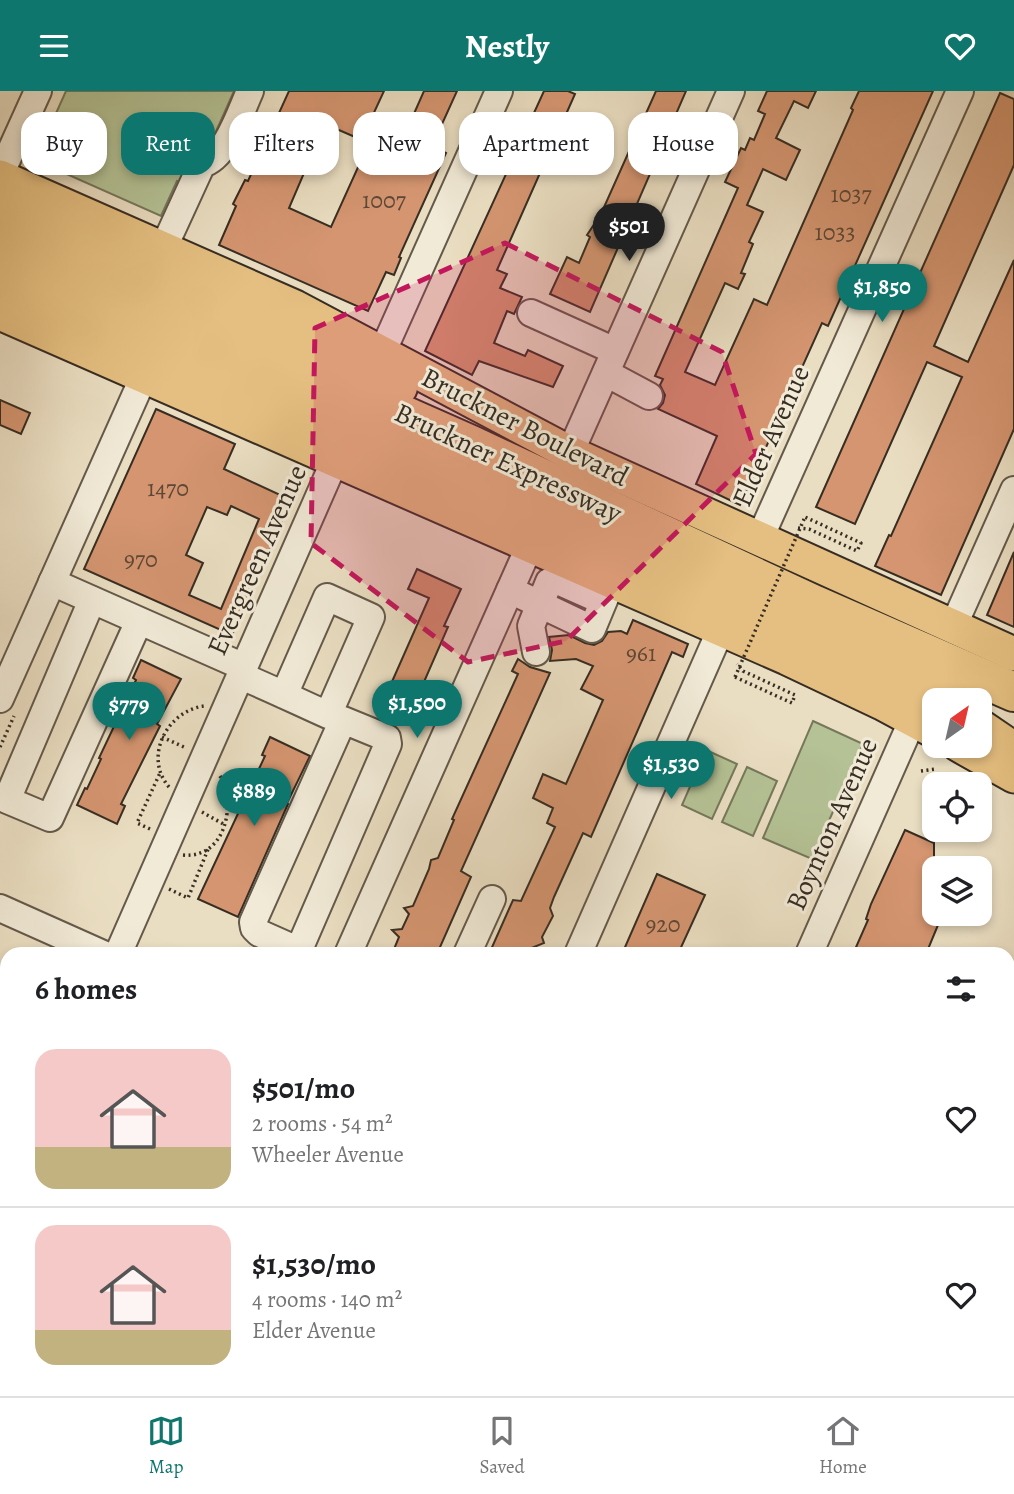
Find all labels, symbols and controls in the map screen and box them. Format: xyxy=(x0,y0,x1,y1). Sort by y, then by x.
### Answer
text: Nestly xyxy=(465,24,549,68)
icon: menu xyxy=(35,27,73,65)
icon: heart xyxy=(941,27,979,65)
chip: Buy xyxy=(21,112,107,175)
chip: Rent xyxy=(121,112,215,175)
chip: Filters xyxy=(229,112,339,175)
chip: New xyxy=(353,112,445,175)
chip: Apartment xyxy=(459,112,614,175)
chip: House xyxy=(628,112,738,175)
house number: 1037 xyxy=(830,178,872,210)
house number: 1007 xyxy=(362,184,407,216)
pin: $501 xyxy=(588,204,670,263)
text: $501 xyxy=(609,210,649,241)
house number: 1033 xyxy=(815,216,855,248)
pin: $1,850 xyxy=(825,265,939,324)
text: $1,850 xyxy=(853,271,911,302)
street label: Bruckner Boulevard xyxy=(415,358,636,496)
street label: Elder Avenue xyxy=(723,359,819,513)
street label: Bruckner Expressway xyxy=(388,394,628,533)
street label: Evergreen Avenue xyxy=(198,459,316,661)
house number: 1470 xyxy=(147,472,189,504)
house number: 970 xyxy=(124,543,158,575)
house number: 961 xyxy=(626,637,656,669)
pin: $1,500 xyxy=(360,681,474,740)
pin: $779 xyxy=(88,683,170,742)
text: $1,500 xyxy=(388,687,446,718)
north arrow xyxy=(922,688,992,758)
map controls xyxy=(922,688,992,926)
text: $779 xyxy=(108,689,150,720)
street label: Boynton Avenue xyxy=(777,732,887,916)
pin: $1,530 xyxy=(614,741,728,801)
text: $1,530 xyxy=(643,748,699,779)
pin: $889 xyxy=(213,769,295,828)
button: locate xyxy=(922,772,992,842)
text: $889 xyxy=(232,775,276,806)
button: layers xyxy=(922,856,992,926)
house number: 920 xyxy=(645,908,681,940)
text: 6 homes xyxy=(35,969,137,1009)
icon: filters xyxy=(942,970,980,1008)
text: $501/mo xyxy=(252,1068,355,1108)
icon: home xyxy=(91,1077,175,1161)
icon: heart xyxy=(942,1100,980,1138)
text: 2 rooms · 54 m² xyxy=(252,1108,393,1139)
text: Wheeler Avenue xyxy=(252,1139,404,1170)
text: $1,530/mo xyxy=(252,1244,376,1284)
icon: home xyxy=(91,1253,175,1337)
icon: heart xyxy=(942,1276,980,1314)
text: 4 rooms · 140 m² xyxy=(252,1284,402,1315)
text: Elder Avenue xyxy=(252,1315,376,1346)
tab: Map xyxy=(147,1412,185,1480)
tab: Saved xyxy=(480,1412,525,1480)
tab: Home xyxy=(819,1412,867,1480)

